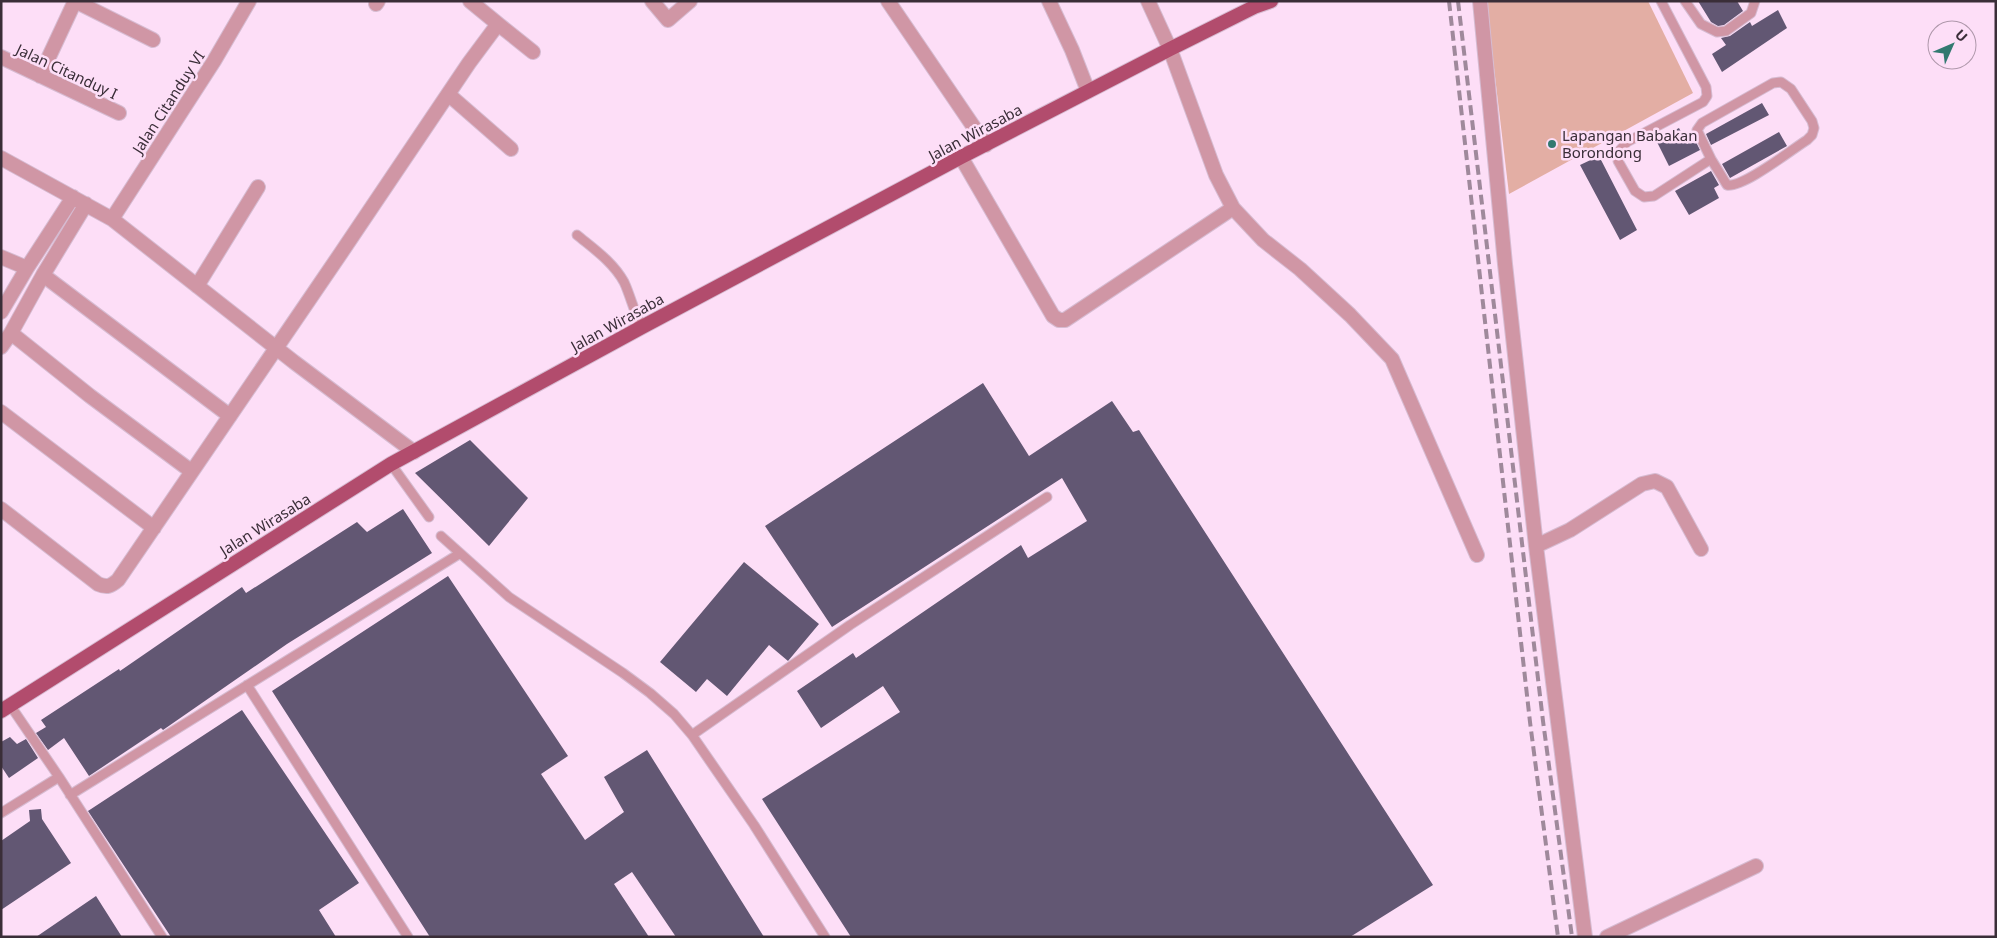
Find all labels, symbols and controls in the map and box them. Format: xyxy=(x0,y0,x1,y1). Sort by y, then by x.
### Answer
north arrow xyxy=(1927,20,1977,70)
text: U xyxy=(1951,25,1972,46)
street label: Jalan Citanduy I xyxy=(11,38,121,103)
street label: Jalan Citanduy VI xyxy=(126,47,209,159)
street label: Jalan Wirasaba xyxy=(923,99,1025,166)
place label: Lapangan Babakan Borondong xyxy=(1562,125,1698,162)
marker: Lapangan Babakan Borondong xyxy=(1546,138,1558,150)
street label: Jalan Wirasaba xyxy=(565,288,667,357)
street label: Jalan Wirasaba xyxy=(214,488,314,561)

